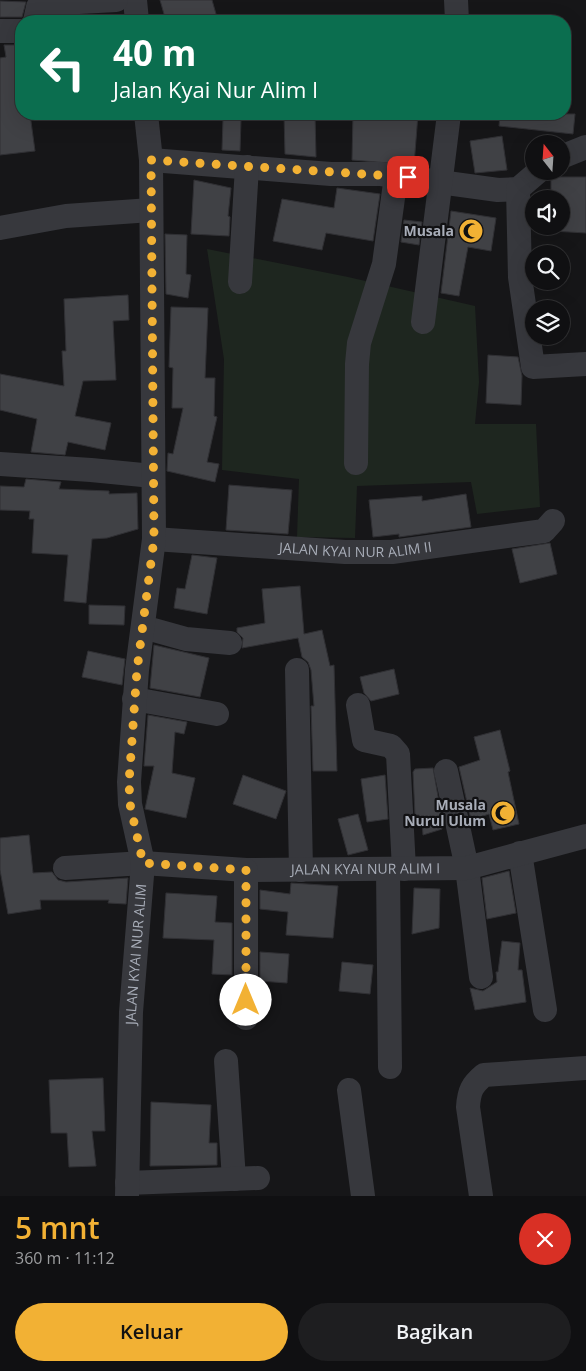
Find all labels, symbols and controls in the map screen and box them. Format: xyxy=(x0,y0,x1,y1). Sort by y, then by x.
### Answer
text: 40 m xyxy=(113,29,196,76)
icon: left xyxy=(30,35,95,100)
text: Jalan Kyai Nur Alim I xyxy=(113,74,318,104)
north arrow xyxy=(525,135,570,180)
map controls xyxy=(525,135,570,345)
pin xyxy=(387,156,429,198)
icon: arrive xyxy=(394,163,422,191)
button: sound xyxy=(525,190,570,235)
mosque icon: Musala xyxy=(458,218,484,244)
place label: Musala xyxy=(403,221,454,240)
button: search xyxy=(525,245,570,290)
button: layers xyxy=(525,300,570,345)
street label: JALAN KYAI NUR ALIM II xyxy=(277,537,433,561)
place label: Musala Nurul Ulum xyxy=(404,795,486,830)
mosque icon: Musala Nurul Ulum xyxy=(490,800,516,826)
street label: JALAN KYAI NUR ALIM I xyxy=(289,858,440,879)
street label: JALAN KYAI NUR ALIM xyxy=(121,883,150,1027)
position arrow xyxy=(219,973,271,1025)
text: 5 mnt xyxy=(15,1207,100,1248)
button: close xyxy=(519,1213,571,1265)
text: 360 m · 11:12 xyxy=(15,1247,115,1269)
button: Keluar xyxy=(15,1303,288,1361)
button: Bagikan xyxy=(298,1303,571,1361)

